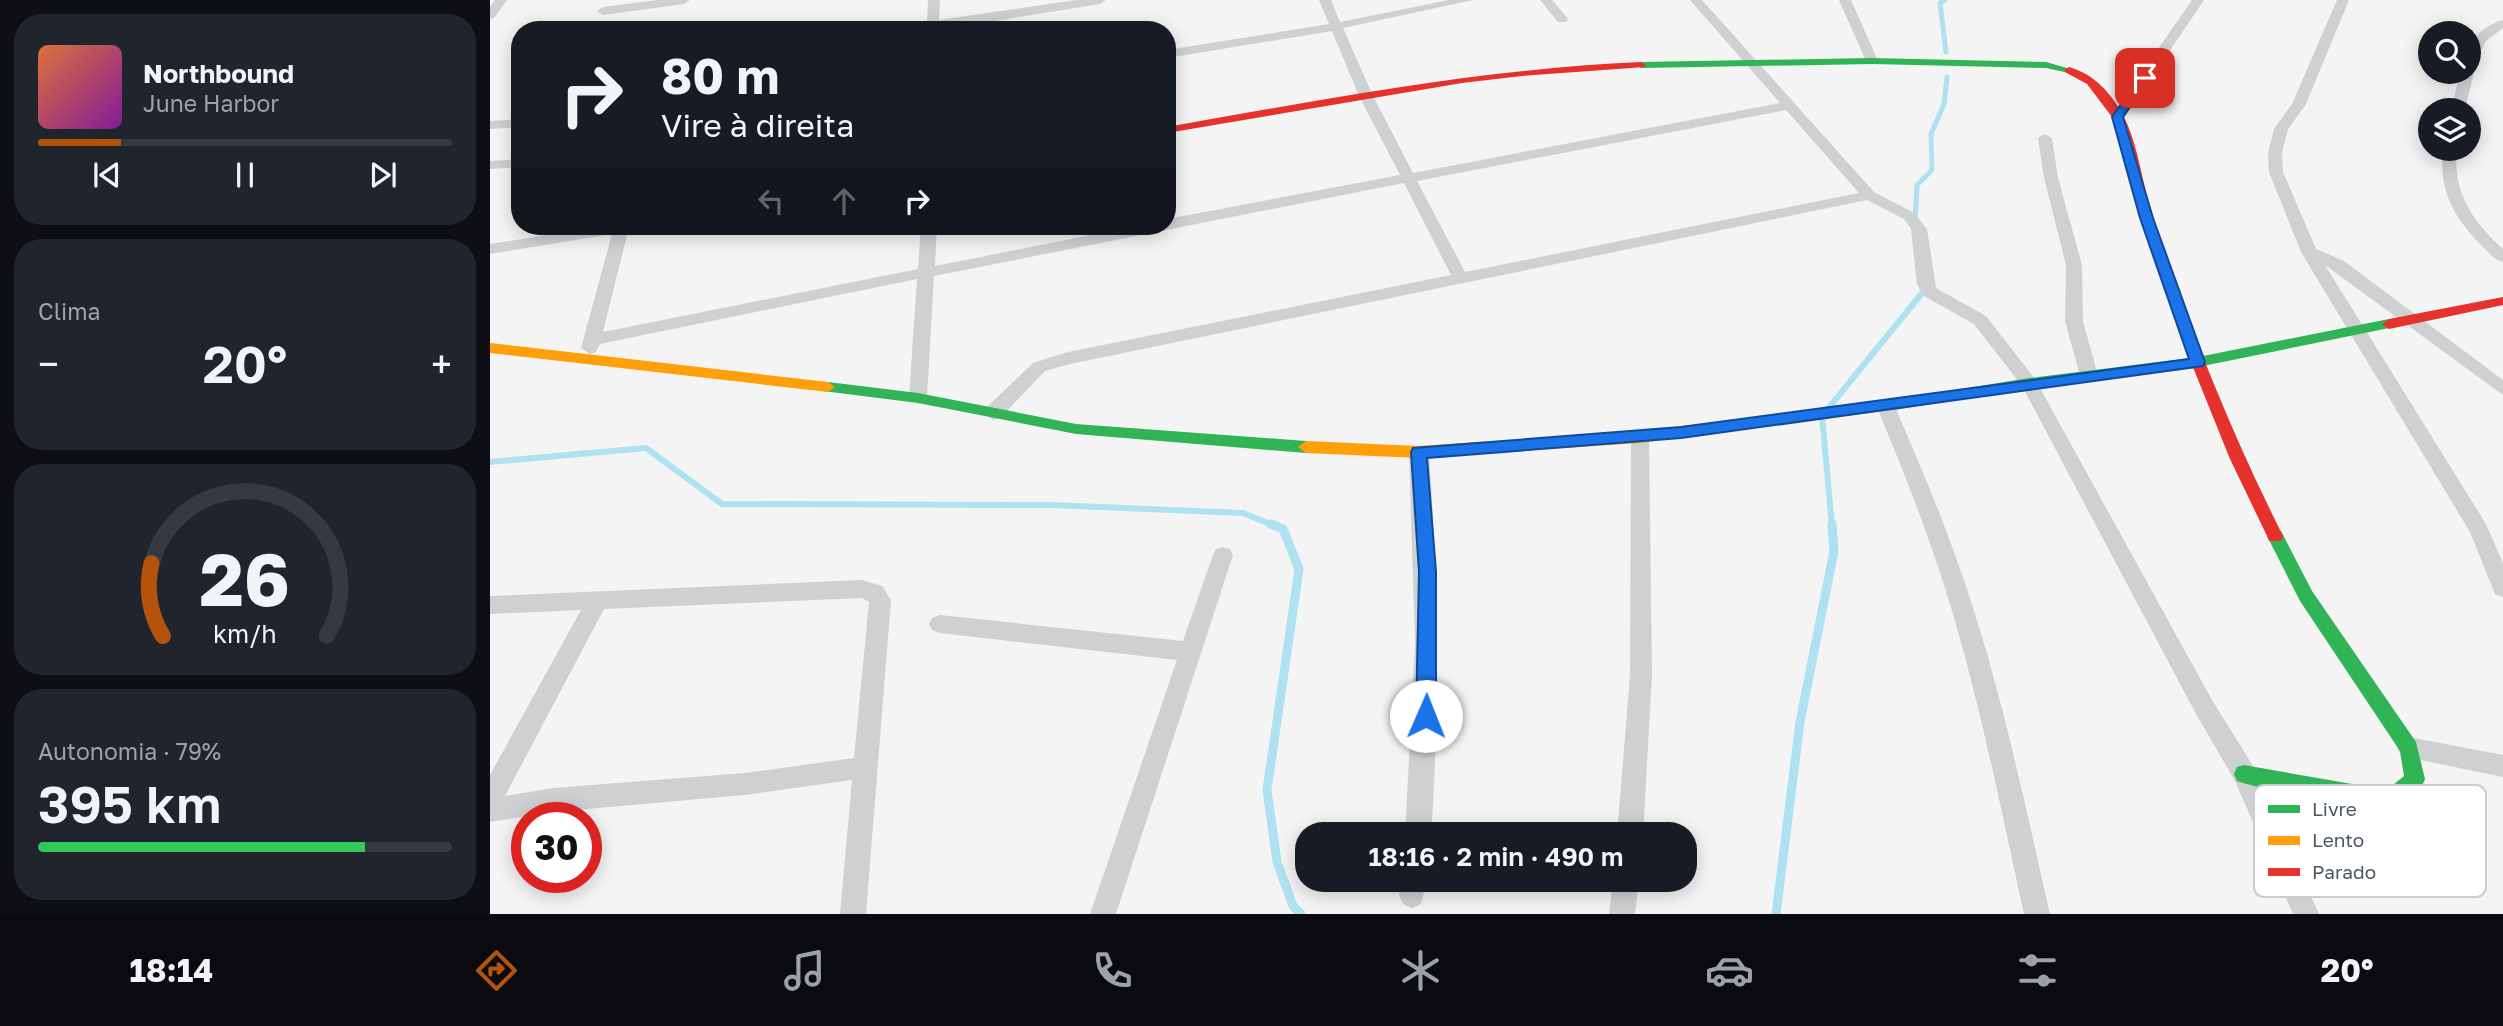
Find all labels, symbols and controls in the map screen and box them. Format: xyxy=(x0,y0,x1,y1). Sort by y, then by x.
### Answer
map controls xyxy=(2418,21,2481,161)
button: search xyxy=(2418,21,2481,84)
text: 80 m xyxy=(661,46,779,105)
pin xyxy=(2115,48,2175,108)
icon: right xyxy=(546,49,637,140)
text: Northbound xyxy=(143,58,294,89)
icon: arrive xyxy=(2126,59,2164,97)
text: June Harbor xyxy=(143,89,279,117)
button: layers xyxy=(2418,98,2481,161)
text: Vire à direita xyxy=(661,106,854,144)
icon: previous xyxy=(88,156,126,194)
icon: pause xyxy=(226,156,264,194)
icon: next xyxy=(364,156,402,194)
icon: left xyxy=(752,182,790,220)
icon: ahead xyxy=(825,182,863,220)
icon: right xyxy=(898,182,936,220)
text: Clima xyxy=(38,297,101,325)
text: 20° xyxy=(203,332,287,394)
text: − xyxy=(38,341,59,386)
text: + xyxy=(431,341,452,386)
text: 26 xyxy=(200,535,290,622)
text: km/h xyxy=(213,617,277,648)
position arrow xyxy=(1389,679,1463,753)
text: Autonomia · 79% xyxy=(38,737,221,765)
text: 395 km xyxy=(38,772,221,834)
legend xyxy=(2254,785,2486,897)
text: Livre xyxy=(2312,797,2357,820)
speed limit sign: 30 xyxy=(511,802,602,893)
text: Lento xyxy=(2312,828,2364,851)
text: 18:16 · 2 min · 490 m xyxy=(1369,841,1623,872)
text: Parado xyxy=(2312,860,2376,883)
icon: directions xyxy=(472,946,521,995)
icon: music xyxy=(780,946,829,995)
icon: phone xyxy=(1088,946,1137,995)
icon: climate xyxy=(1396,946,1445,995)
icon: car xyxy=(1705,946,1754,995)
icon: filters xyxy=(2013,946,2062,995)
text: 18:14 xyxy=(130,951,213,989)
text: 20° xyxy=(2321,951,2373,989)

